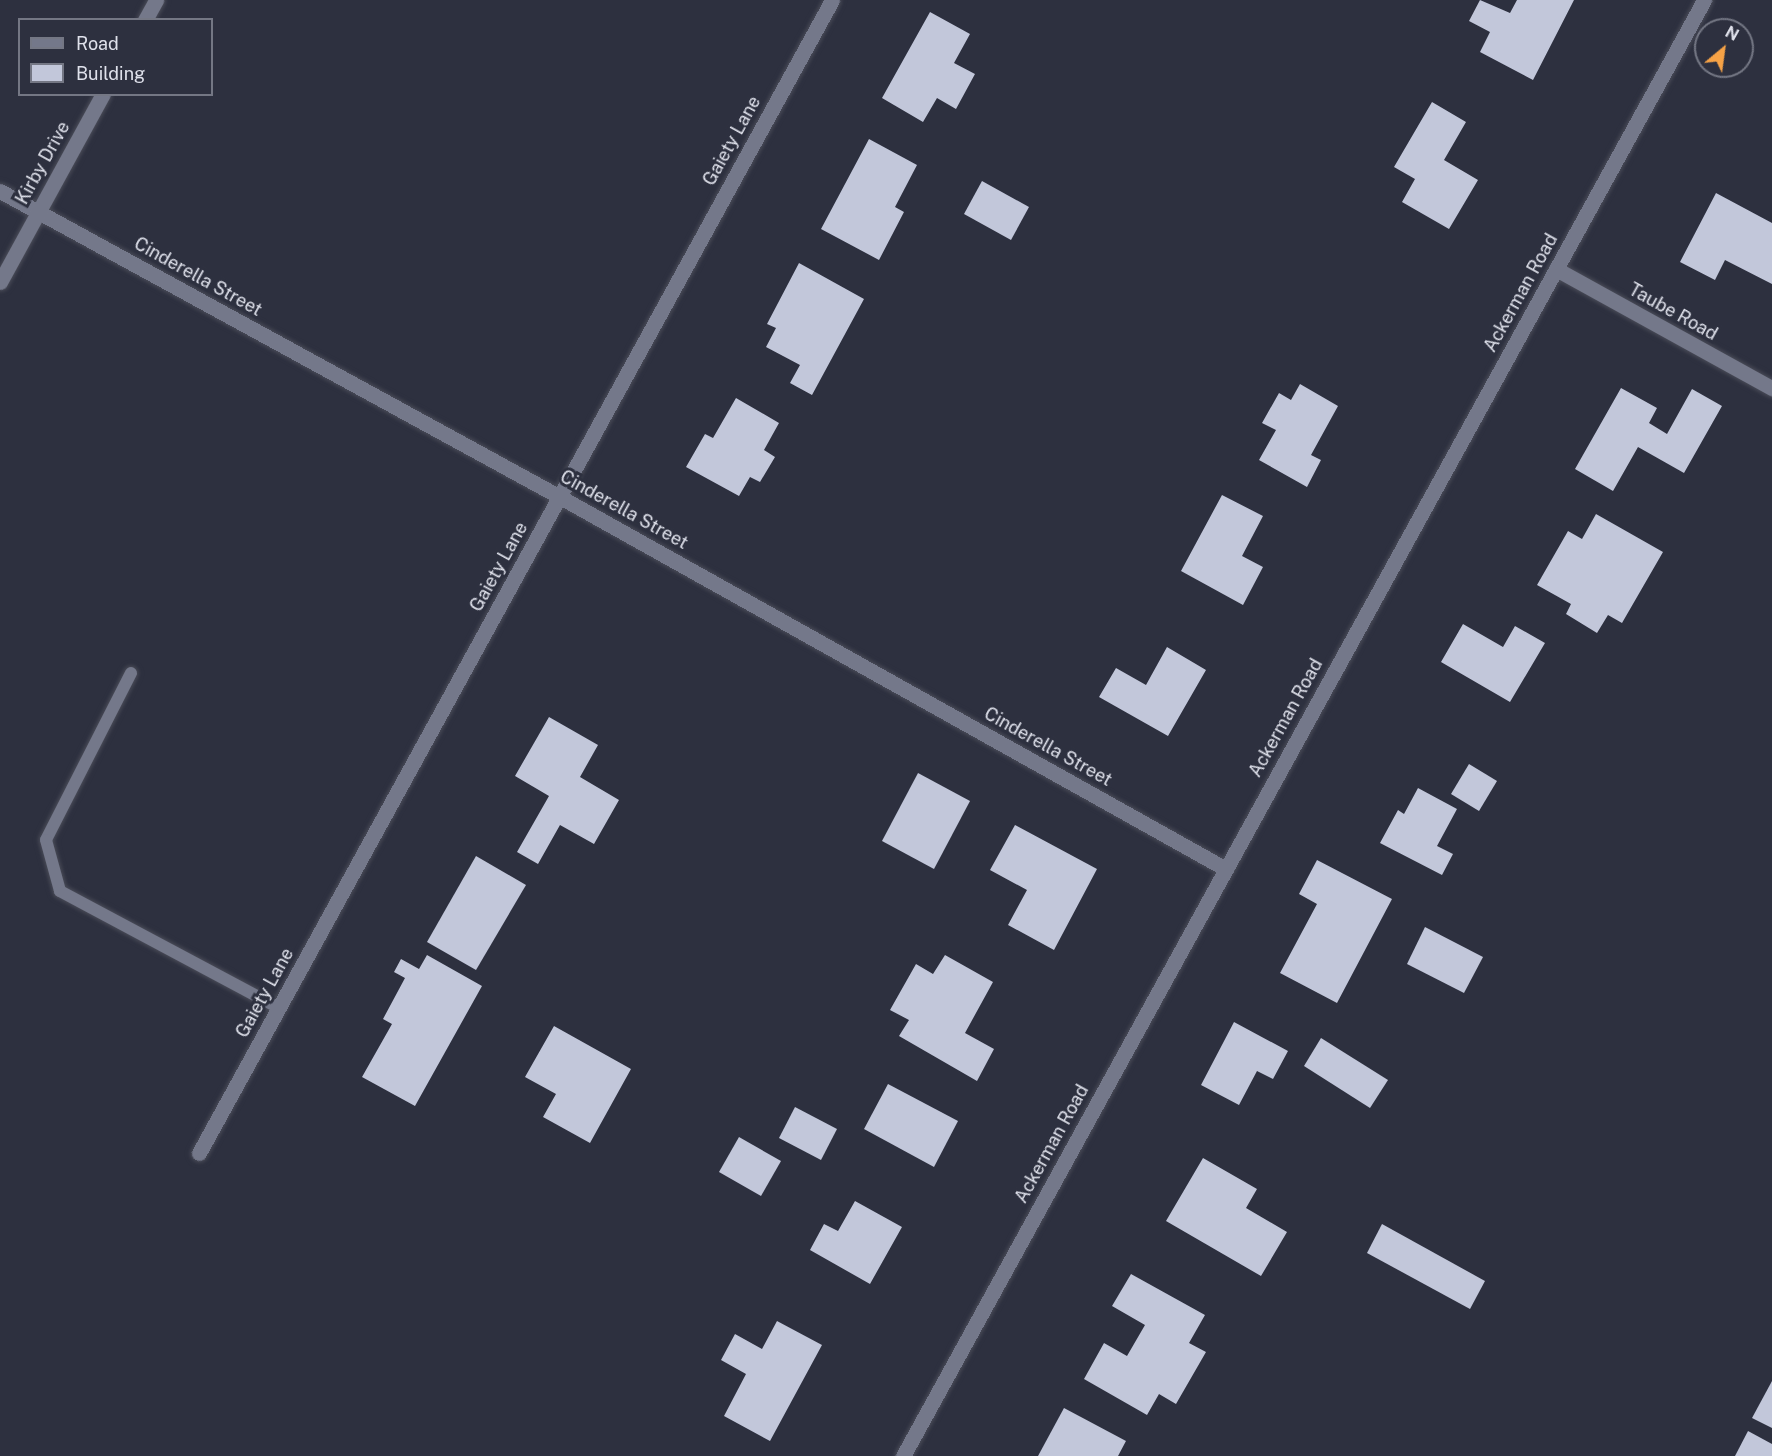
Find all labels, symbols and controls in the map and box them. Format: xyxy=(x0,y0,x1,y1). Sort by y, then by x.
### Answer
legend xyxy=(18,18,213,96)
north arrow xyxy=(1694,18,1754,78)
text: N xyxy=(1722,22,1742,45)
text: Road xyxy=(76,33,119,54)
text: Building xyxy=(76,63,145,84)
street label: Gaiety Lane xyxy=(699,92,765,190)
street label: Kirby Drive xyxy=(11,118,75,208)
street label: Ackerman Road xyxy=(1480,230,1562,356)
street label: Cinderella Street xyxy=(130,233,266,321)
street label: Taube Road xyxy=(1625,279,1721,345)
street label: Cinderella Street xyxy=(556,466,692,554)
street label: Gaiety Lane xyxy=(466,518,532,616)
street label: Ackerman Road xyxy=(1245,655,1327,781)
street label: Cinderella Street xyxy=(980,703,1116,791)
street label: Gaiety Lane xyxy=(232,944,298,1042)
street label: Ackerman Road xyxy=(1011,1081,1093,1207)

